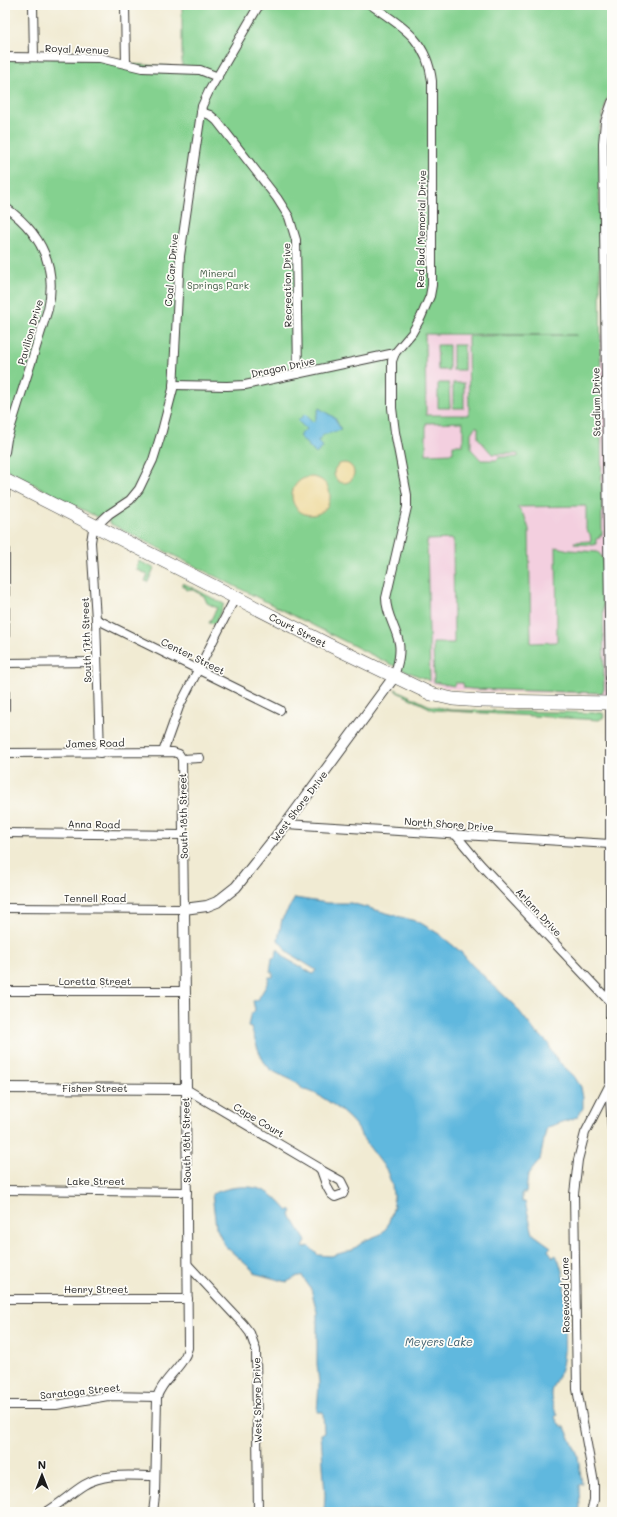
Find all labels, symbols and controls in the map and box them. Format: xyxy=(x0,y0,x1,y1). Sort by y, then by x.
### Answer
street label: Royal Avenue xyxy=(45,41,109,57)
street label: Red Bud Memorial Drive xyxy=(413,170,429,288)
street label: Coal Car Drive xyxy=(161,233,181,307)
street label: Recreation Drive xyxy=(279,243,295,327)
park label: Mineral Springs Park xyxy=(187,266,249,292)
street label: Pavilion Drive xyxy=(14,298,46,366)
street label: Dragon Drive xyxy=(250,353,316,381)
street label: Stadium Drive xyxy=(588,368,604,436)
street label: South 17th Street xyxy=(78,597,94,683)
street label: Court Street xyxy=(267,609,329,651)
street label: Center Street xyxy=(159,634,227,678)
street label: James Road xyxy=(65,735,125,751)
street label: West Shore Drive xyxy=(268,768,330,844)
street label: South 18th Street xyxy=(175,773,191,859)
street label: North Shore Drive xyxy=(404,814,494,834)
street label: Anna Road xyxy=(68,817,120,831)
street label: Arlann Drive xyxy=(513,885,565,939)
street label: Tennell Road xyxy=(64,891,126,905)
street label: Loretta Street xyxy=(59,974,131,988)
street label: Fisher Street xyxy=(62,1081,128,1095)
street label: South 18th Street xyxy=(178,1097,194,1183)
street label: Cape Court xyxy=(231,1099,287,1141)
street label: Lake Street xyxy=(67,1174,125,1188)
street label: Rosewood Lane xyxy=(557,1257,573,1333)
street label: Henry Street xyxy=(64,1282,128,1296)
water label: Meyers Lake xyxy=(405,1334,473,1349)
street label: West Shore Drive xyxy=(249,1357,265,1443)
street label: Saratoga Street xyxy=(39,1380,121,1402)
north arrow xyxy=(22,1455,62,1495)
text: N xyxy=(38,1457,46,1472)

